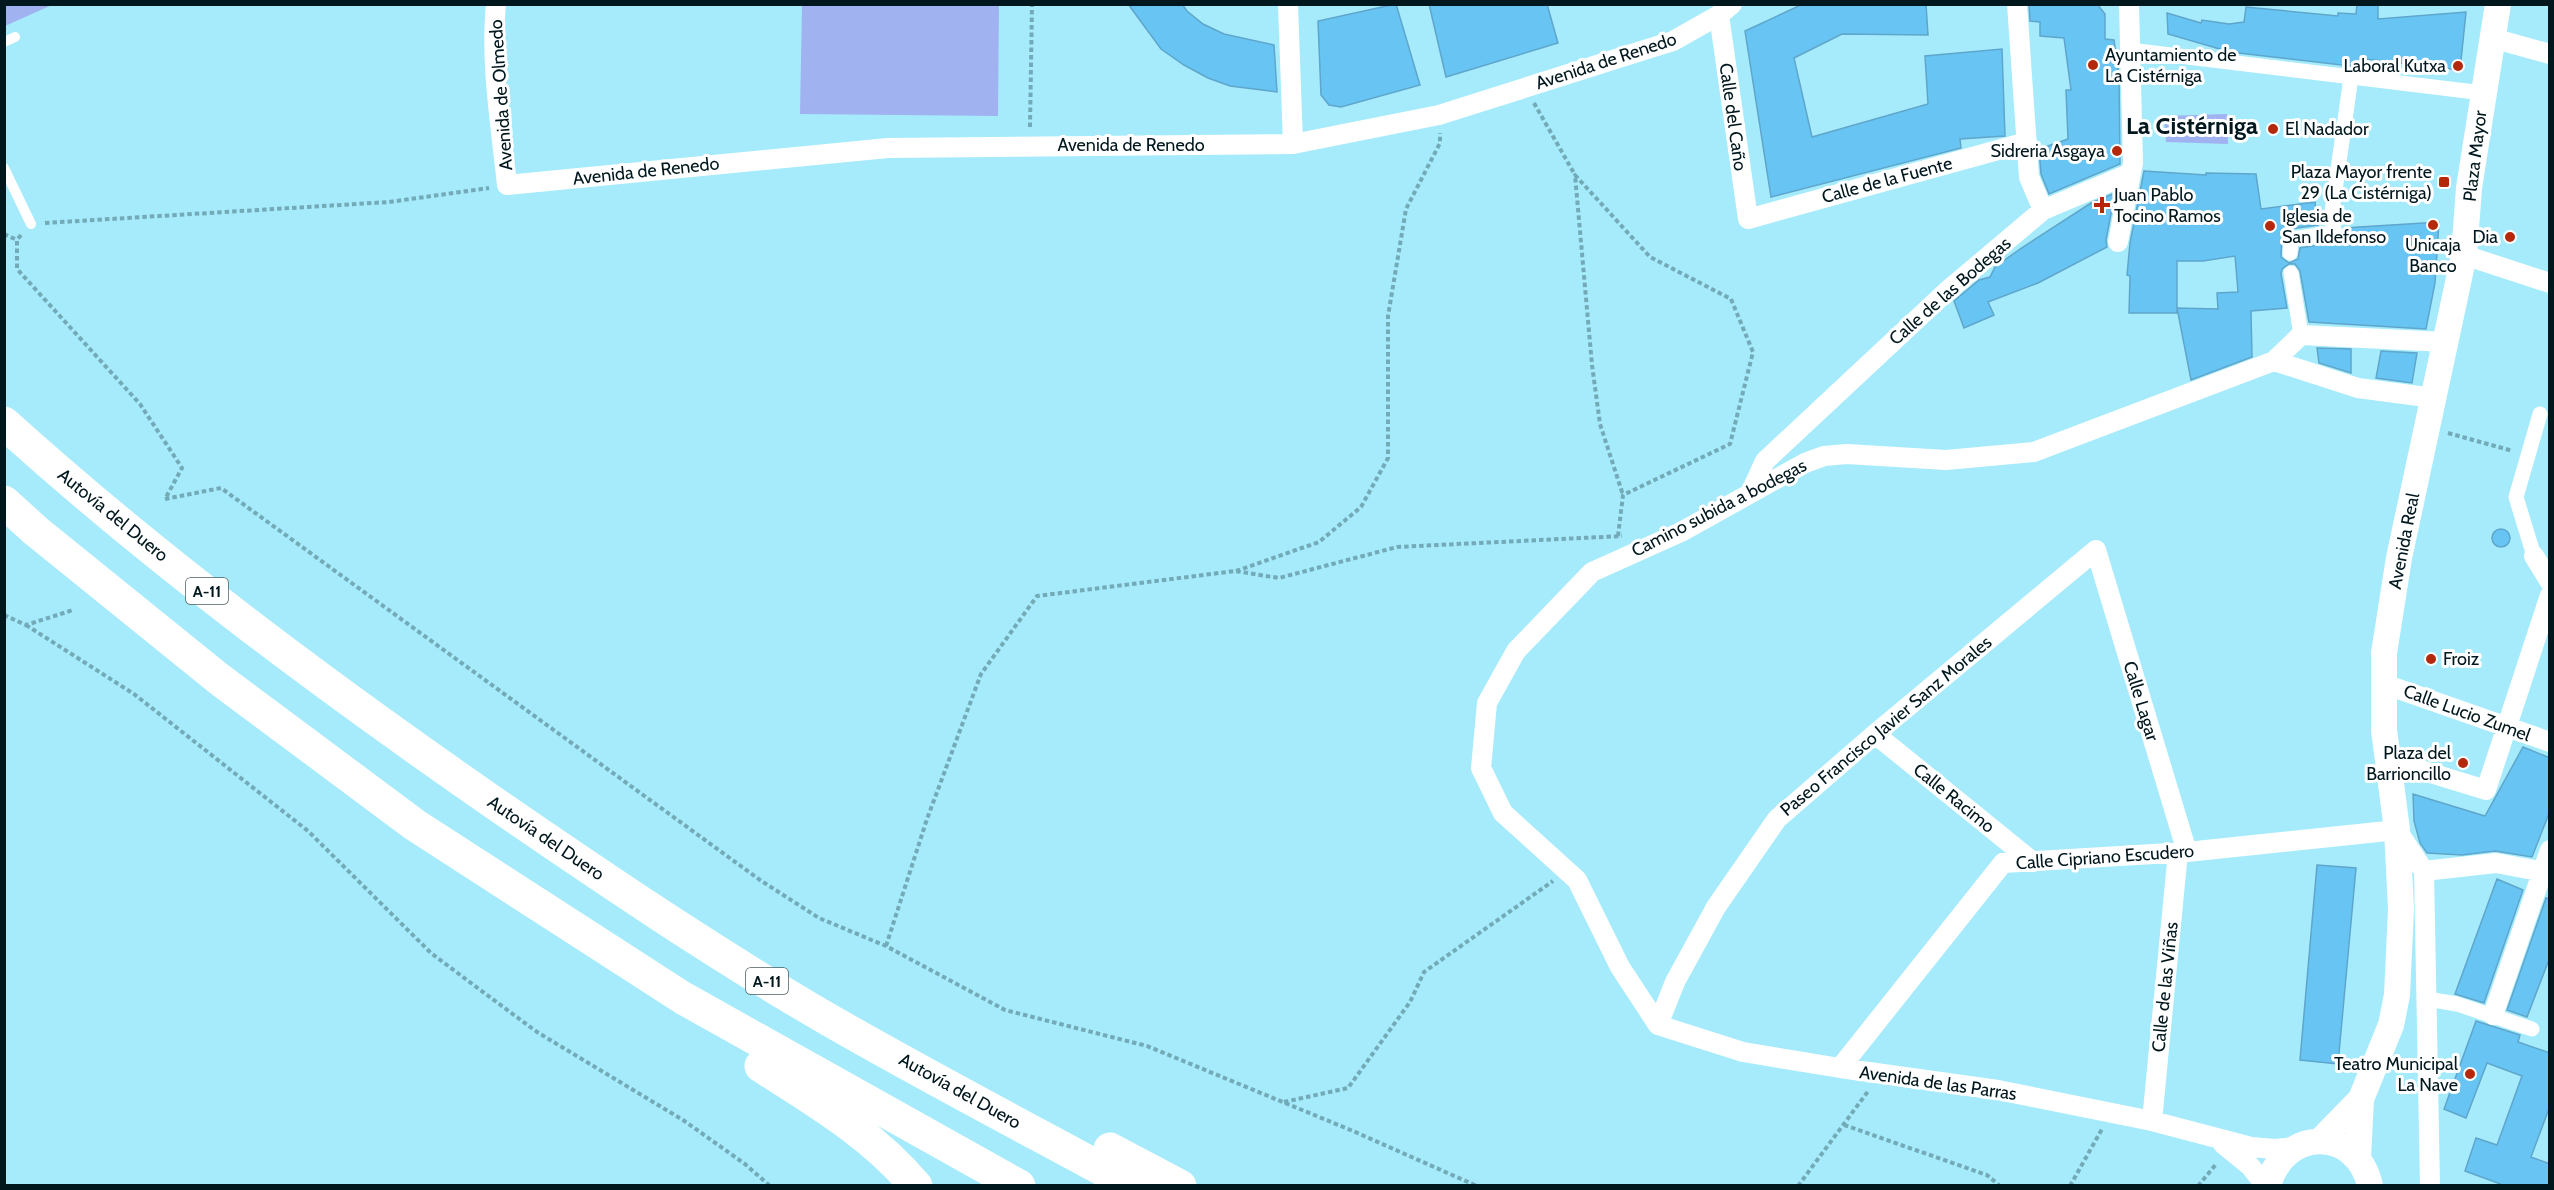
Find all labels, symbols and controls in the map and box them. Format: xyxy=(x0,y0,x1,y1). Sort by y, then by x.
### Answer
street label: Avenida de Olmedo xyxy=(485,19,517,171)
street label: Avenida de Renedo xyxy=(1533,28,1679,94)
place label: Ayuntamiento de La Cistérniga xyxy=(2105,44,2236,87)
place label: Laboral Kutxa xyxy=(2344,55,2446,77)
marker: Ayuntamiento de La Cistérniga xyxy=(2086,58,2100,72)
marker: Laboral Kutxa xyxy=(2451,59,2465,73)
street label: Calle del Caño xyxy=(1715,62,1751,172)
street label: Plaza Mayor xyxy=(2459,109,2492,203)
district label: La Cistérniga xyxy=(2126,111,2258,140)
place label: El Nadador xyxy=(2285,118,2369,140)
marker: El Nadador xyxy=(2266,122,2280,136)
street label: Avenida de Renedo xyxy=(1057,134,1205,156)
place label: Sidreria Asgaya xyxy=(1991,140,2105,162)
marker: Sidreria Asgaya xyxy=(2110,144,2124,158)
street label: Avenida de Renedo xyxy=(572,152,720,190)
street label: Calle de la Fuente xyxy=(1819,152,1955,208)
place label: Plaza Mayor frente 29 (La Cistérniga) xyxy=(2291,161,2432,204)
marker: Plaza Mayor frente 29 (La Cistérniga) xyxy=(2437,175,2451,189)
place label: Juan Pablo Tocino Ramos xyxy=(2113,184,2221,227)
marker: Juan Pablo Tocino Ramos xyxy=(2095,198,2109,212)
place label: Iglesia de San Ildefonso xyxy=(2282,205,2386,248)
marker: Unicaja Banco xyxy=(2426,218,2440,232)
marker: Iglesia de San Ildefonso xyxy=(2263,219,2277,233)
place label: Dia xyxy=(2473,226,2498,248)
marker: Dia xyxy=(2503,230,2517,244)
street label: Calle de las Bodegas xyxy=(1885,232,2015,350)
place label: Unicaja Banco xyxy=(2405,234,2461,277)
street label: Camino subida a bodegas xyxy=(1628,454,1810,562)
street label: Autovía del Duero xyxy=(53,464,173,566)
street label: Avenida Real xyxy=(2384,490,2424,591)
road number: A-11 xyxy=(186,578,228,604)
street label: Paseo Francisco Javier Sanz Morales xyxy=(1776,631,1996,821)
place label: Froiz xyxy=(2443,648,2480,670)
marker: Froiz xyxy=(2424,652,2438,666)
street label: Calle Lagar xyxy=(2118,658,2164,744)
street label: Calle Lucio Zumel xyxy=(2400,680,2534,746)
place label: Plaza del Barrioncillo xyxy=(2366,742,2452,785)
marker: Plaza del Barrioncillo xyxy=(2456,756,2470,770)
street label: Calle Racimo xyxy=(1909,758,1999,838)
street label: Autovía del Duero xyxy=(484,791,609,885)
street label: Calle Cipriano Escudero xyxy=(2015,840,2195,874)
street label: Calle de las Viñas xyxy=(2147,921,2183,1053)
road number: A-11 xyxy=(746,968,788,994)
street label: Autovía del Duero xyxy=(895,1048,1025,1134)
place label: Teatro Municipal La Nave xyxy=(2334,1053,2459,1096)
street label: Avenida de las Parras xyxy=(1858,1061,2018,1105)
marker: Teatro Municipal La Nave xyxy=(2463,1067,2477,1081)

